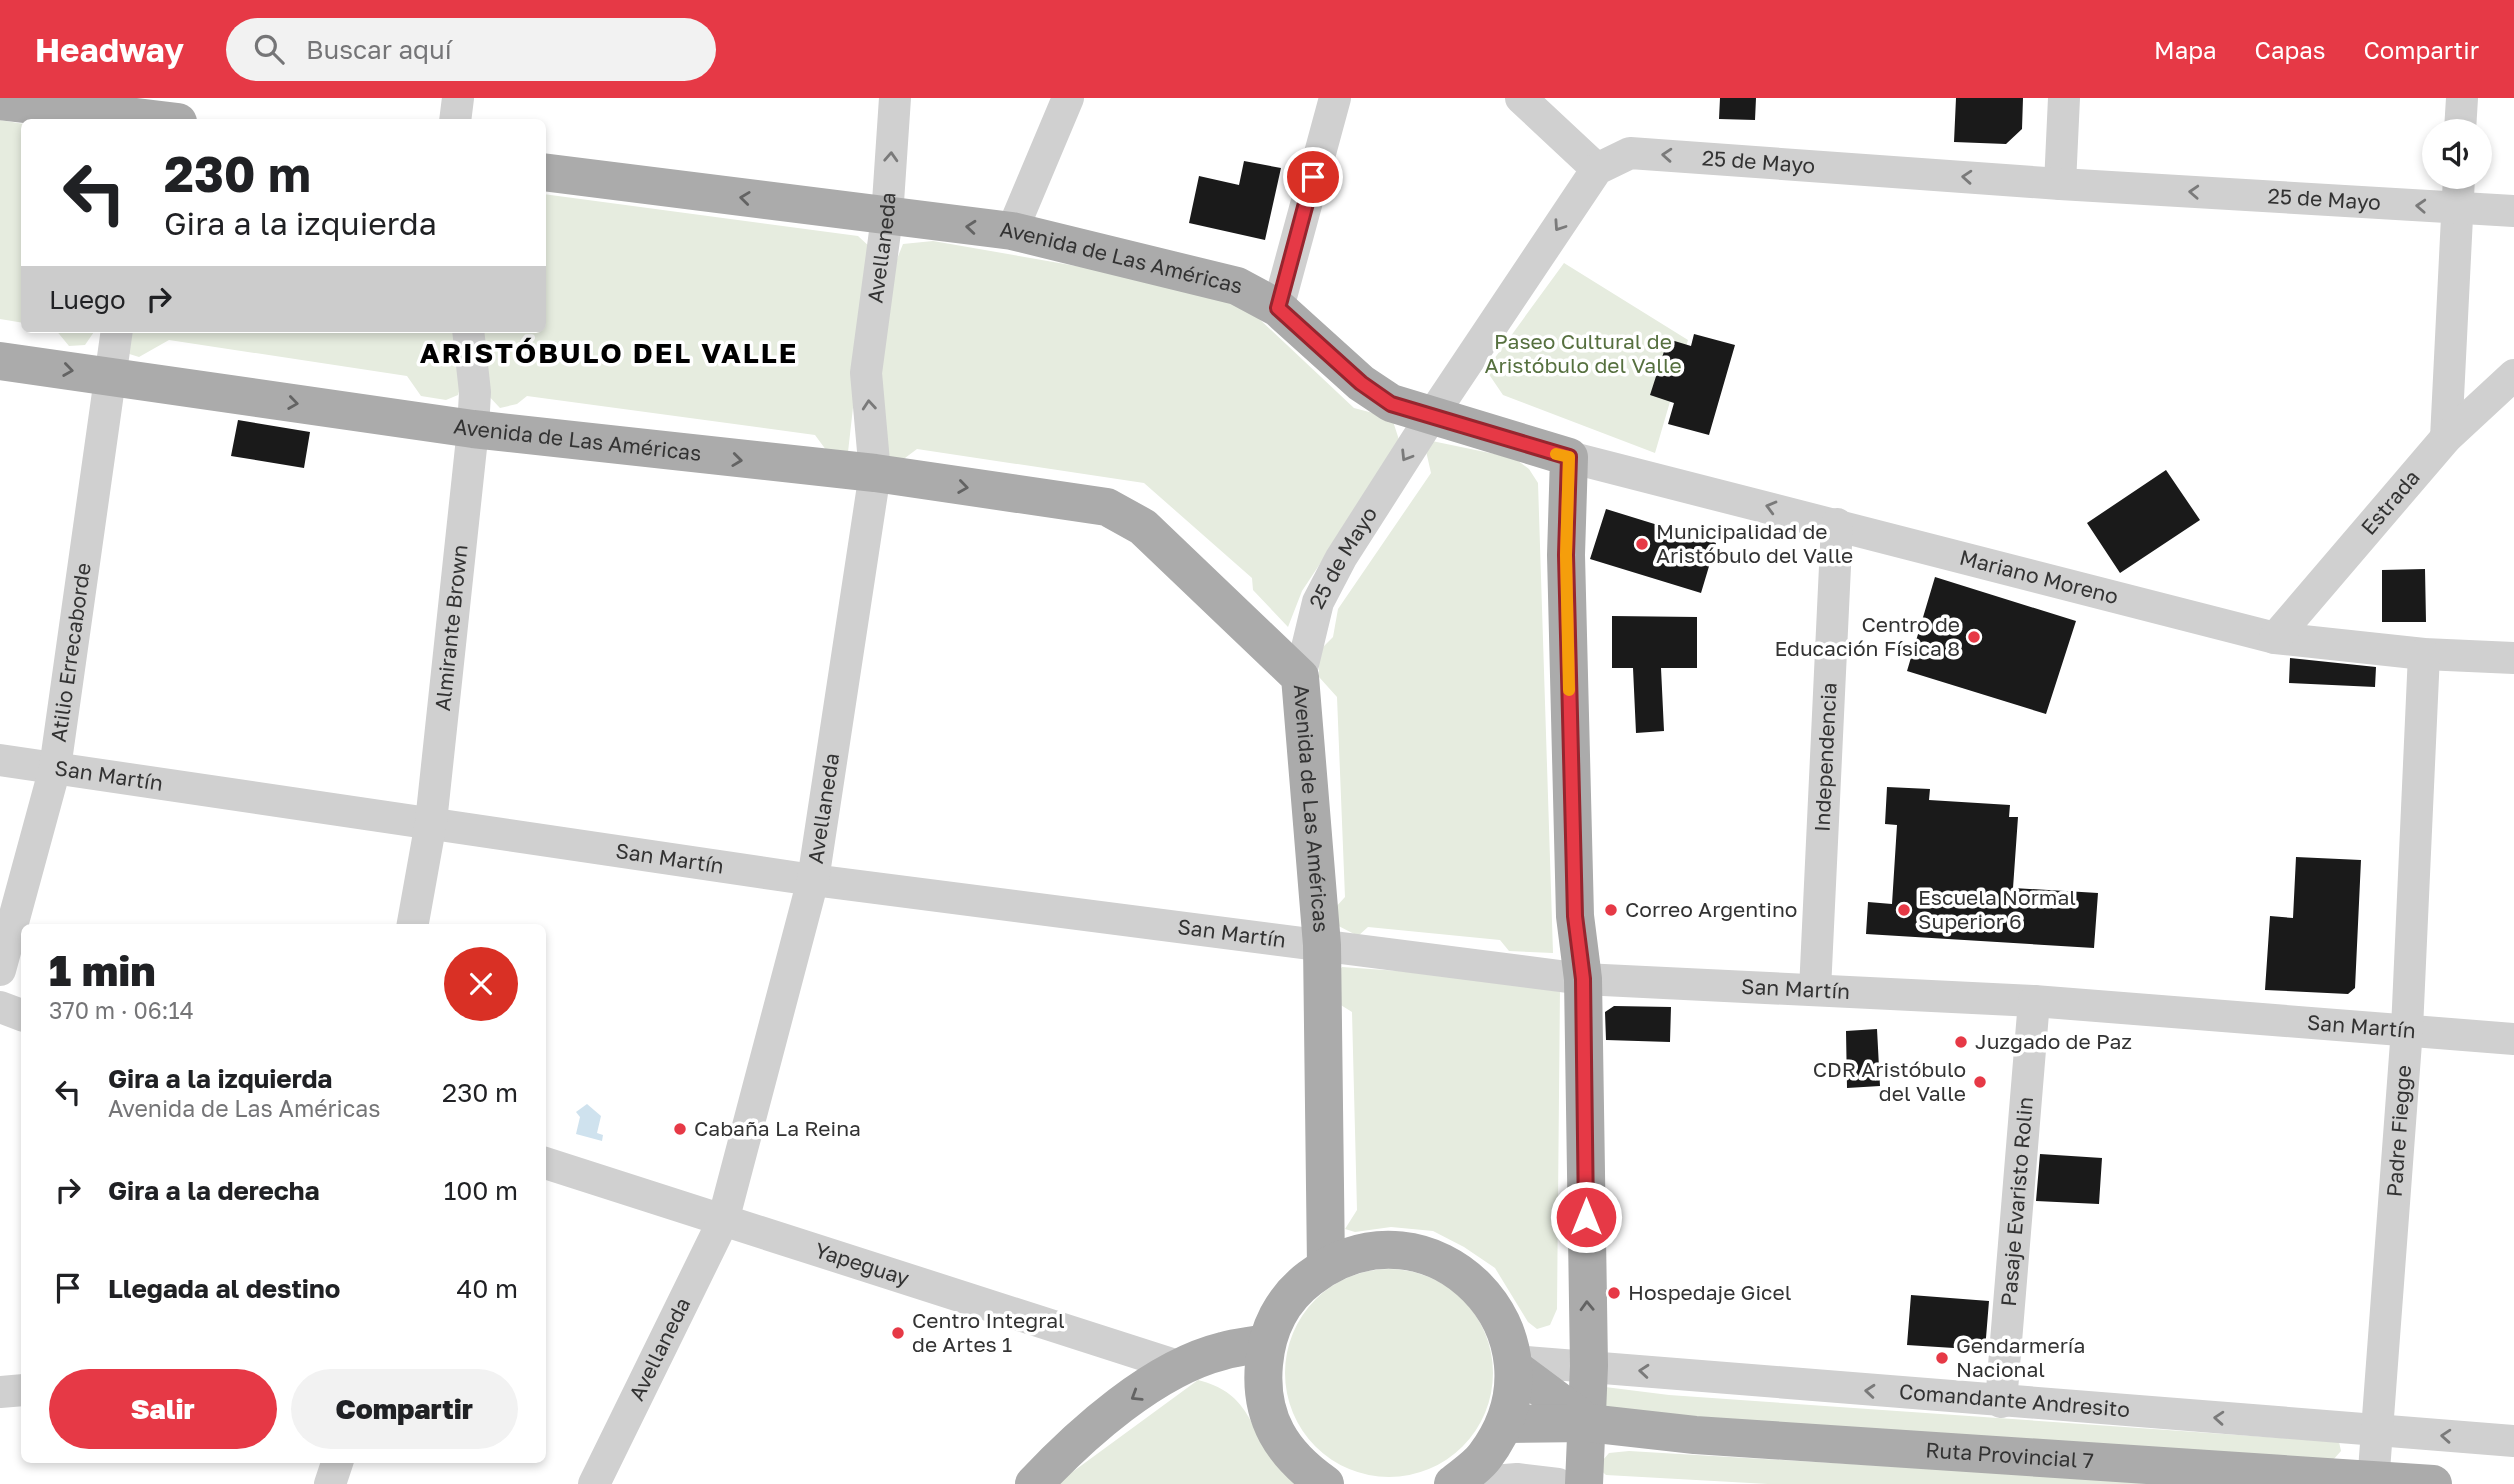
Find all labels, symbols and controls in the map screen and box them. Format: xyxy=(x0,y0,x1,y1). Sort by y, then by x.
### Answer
search box xyxy=(226,18,716,81)
text: Headway xyxy=(35,30,184,69)
icon: search xyxy=(250,30,288,68)
text: Buscar aquí xyxy=(306,34,452,65)
text: Mapa xyxy=(2154,35,2217,64)
text: Capas xyxy=(2255,35,2325,64)
text: Compartir xyxy=(2363,35,2479,64)
map controls xyxy=(2422,119,2492,189)
button: sound xyxy=(2422,119,2492,189)
text: 230 m xyxy=(164,144,311,203)
street label: 25 de Mayo xyxy=(1701,144,1816,178)
icon: left xyxy=(49,147,140,238)
pin xyxy=(1283,147,1343,207)
one-way arrow xyxy=(1661,148,1672,163)
one-way arrow xyxy=(883,152,898,163)
icon: arrive xyxy=(1294,158,1332,196)
one-way arrow xyxy=(1962,170,1973,185)
street label: 25 de Mayo xyxy=(2267,182,2382,215)
one-way arrow xyxy=(2189,185,2200,200)
one-way arrow xyxy=(740,191,751,206)
street label: Avellaneda xyxy=(862,191,901,305)
one-way arrow xyxy=(2416,198,2427,213)
text: Gira a la izquierda xyxy=(164,204,437,242)
street label: Avenida de Las Américas xyxy=(998,216,1245,299)
one-way arrow xyxy=(1555,218,1567,231)
one-way arrow xyxy=(965,220,977,235)
icon: right xyxy=(140,280,178,318)
text: Luego xyxy=(49,284,126,315)
park label: Paseo Cultural de Aristóbulo del Valle xyxy=(1484,328,1682,378)
district label: ARISTÓBULO DEL VALLE xyxy=(420,336,798,369)
one-way arrow xyxy=(62,363,73,378)
one-way arrow xyxy=(287,395,299,410)
one-way arrow xyxy=(861,399,876,411)
street label: Avenida de Las Américas xyxy=(452,412,703,466)
one-way arrow xyxy=(1401,448,1414,461)
one-way arrow xyxy=(731,452,743,467)
street label: Estrada xyxy=(2355,464,2425,540)
one-way arrow xyxy=(957,480,969,495)
one-way arrow xyxy=(1765,501,1777,515)
street label: 25 de Mayo xyxy=(1303,502,1382,613)
place label: Municipalidad de Aristóbulo del Valle xyxy=(1656,518,1853,568)
marker: Municipalidad de Aristóbulo del Valle xyxy=(1634,536,1650,552)
street label: Almirante Brown xyxy=(429,543,473,712)
street label: Mariano Moreno xyxy=(1957,544,2121,609)
street label: Atilio Errecaborde xyxy=(45,561,96,744)
place label: Centro de Educación Física 8 xyxy=(1774,611,1960,661)
marker: Centro de Educación Física 8 xyxy=(1966,629,1982,645)
street label: Independencia xyxy=(1808,682,1842,833)
street label: Avenida de Las Américas xyxy=(1289,683,1335,934)
street label: Avellaneda xyxy=(802,751,844,865)
street label: San Martín xyxy=(53,754,165,796)
street label: San Martín xyxy=(614,837,726,879)
place label: Escuela Normal Superior 6 xyxy=(1918,884,2076,934)
place label: Correo Argentino xyxy=(1625,896,1797,922)
marker: Correo Argentino xyxy=(1603,902,1619,918)
marker: Escuela Normal Superior 6 xyxy=(1896,902,1912,918)
street label: San Martín xyxy=(1176,913,1288,953)
text: 1 min xyxy=(49,945,156,995)
button: close xyxy=(444,947,518,1021)
street label: San Martín xyxy=(1741,973,1851,1004)
text: 370 m · 06:14 xyxy=(49,996,194,1024)
street label: San Martín xyxy=(2306,1009,2417,1043)
place label: Juzgado de Paz xyxy=(1975,1028,2132,1054)
marker: Juzgado de Paz xyxy=(1953,1034,1969,1050)
place label: CDR Aristóbulo del Valle xyxy=(1813,1056,1966,1106)
text: Gira a la izquierda xyxy=(108,1063,332,1094)
street label: Padre Fiegge xyxy=(2380,1064,2416,1198)
icon: left xyxy=(49,1073,87,1111)
marker: CDR Aristóbulo del Valle xyxy=(1972,1074,1988,1090)
text: 230 m xyxy=(442,1077,518,1108)
text: Avenida de Las Américas xyxy=(108,1094,380,1122)
street label: Pasaje Evaristo Rolin xyxy=(1995,1096,2038,1307)
place label: Cabaña La Reina xyxy=(694,1115,861,1141)
marker: Cabaña La Reina xyxy=(672,1121,688,1137)
icon: right xyxy=(49,1171,87,1209)
text: Gira a la derecha xyxy=(108,1175,320,1206)
text: 100 m xyxy=(444,1175,518,1206)
position arrow xyxy=(1549,1180,1623,1254)
street label: Yapeguay xyxy=(812,1236,913,1291)
icon: arrive xyxy=(49,1269,87,1307)
text: Llegada al destino xyxy=(108,1273,340,1304)
text: 40 m xyxy=(457,1273,518,1304)
place label: Hospedaje Gicel xyxy=(1628,1279,1791,1305)
marker: Hospedaje Gicel xyxy=(1606,1285,1622,1301)
street label: Avellaneda xyxy=(623,1293,695,1405)
one-way arrow xyxy=(1580,1300,1595,1311)
place label: Centro Integral de Artes 1 xyxy=(912,1307,1065,1357)
marker: Centro Integral de Artes 1 xyxy=(890,1325,906,1341)
place label: Gendarmería Nacional xyxy=(1956,1332,2085,1382)
marker: Gendarmería Nacional xyxy=(1934,1350,1950,1366)
one-way arrow xyxy=(1638,1364,1649,1379)
button: Salir xyxy=(49,1369,277,1449)
button: Compartir xyxy=(291,1369,518,1449)
street label: Comandante Andresito xyxy=(1898,1378,2131,1422)
one-way arrow xyxy=(1864,1384,1875,1399)
one-way arrow xyxy=(1131,1387,1144,1400)
one-way arrow xyxy=(2213,1411,2224,1426)
one-way arrow xyxy=(2440,1429,2451,1444)
street label: Ruta Provincial 7 xyxy=(1925,1436,2095,1473)

